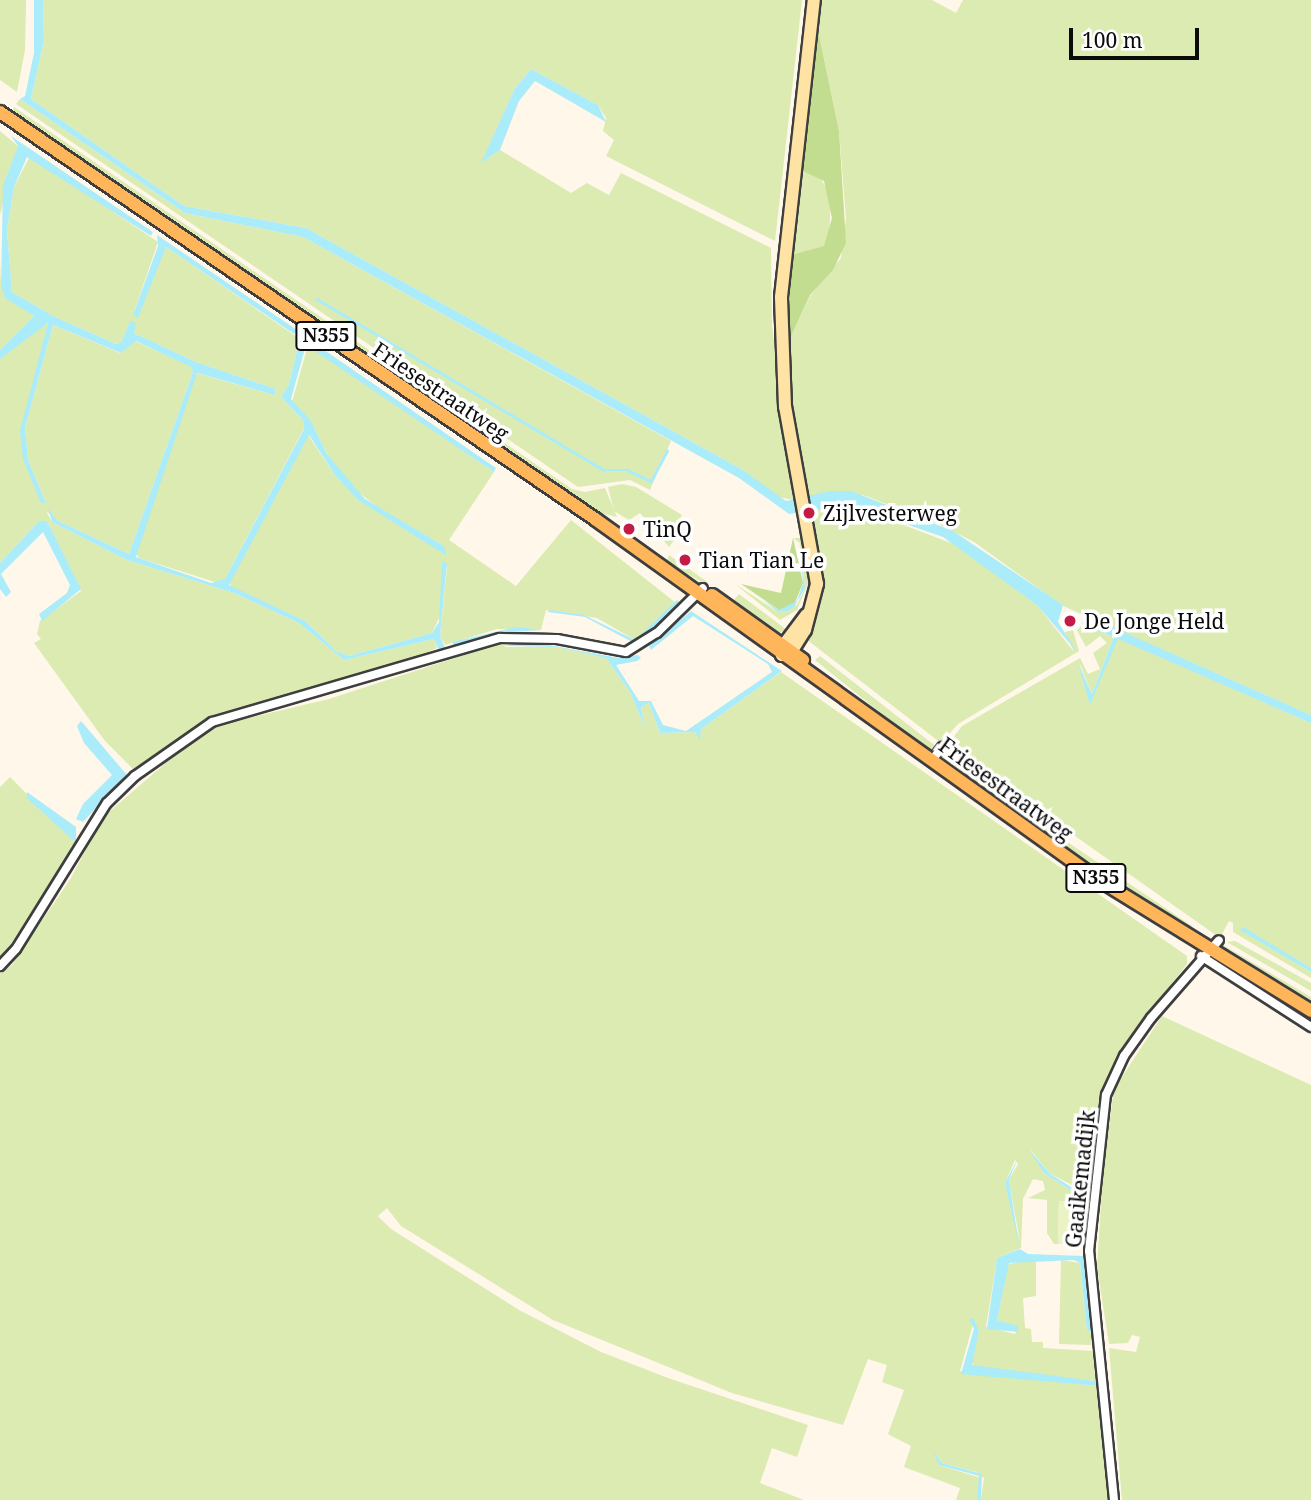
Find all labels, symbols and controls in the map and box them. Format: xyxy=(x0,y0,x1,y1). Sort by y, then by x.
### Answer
scale bar xyxy=(1073,14,1202,58)
text: 100 m xyxy=(1082,26,1143,54)
road number: N355 xyxy=(294,320,358,352)
street label: Friesestraatweg xyxy=(368,336,514,446)
place label: Zijlvesterweg xyxy=(823,500,957,526)
marker: Zijlvesterweg xyxy=(801,505,817,521)
place label: TinQ xyxy=(643,516,692,542)
marker: TinQ xyxy=(621,521,637,537)
place label: Tian Tian Le xyxy=(699,547,824,573)
marker: Tian Tian Le xyxy=(677,552,693,568)
place label: De Jonge Held xyxy=(1084,608,1224,634)
marker: De Jonge Held xyxy=(1062,613,1078,629)
street label: Friesestraatweg xyxy=(934,732,1078,846)
road number: N355 xyxy=(1064,862,1128,894)
street label: Gaaikemadijk xyxy=(1060,1109,1100,1249)

